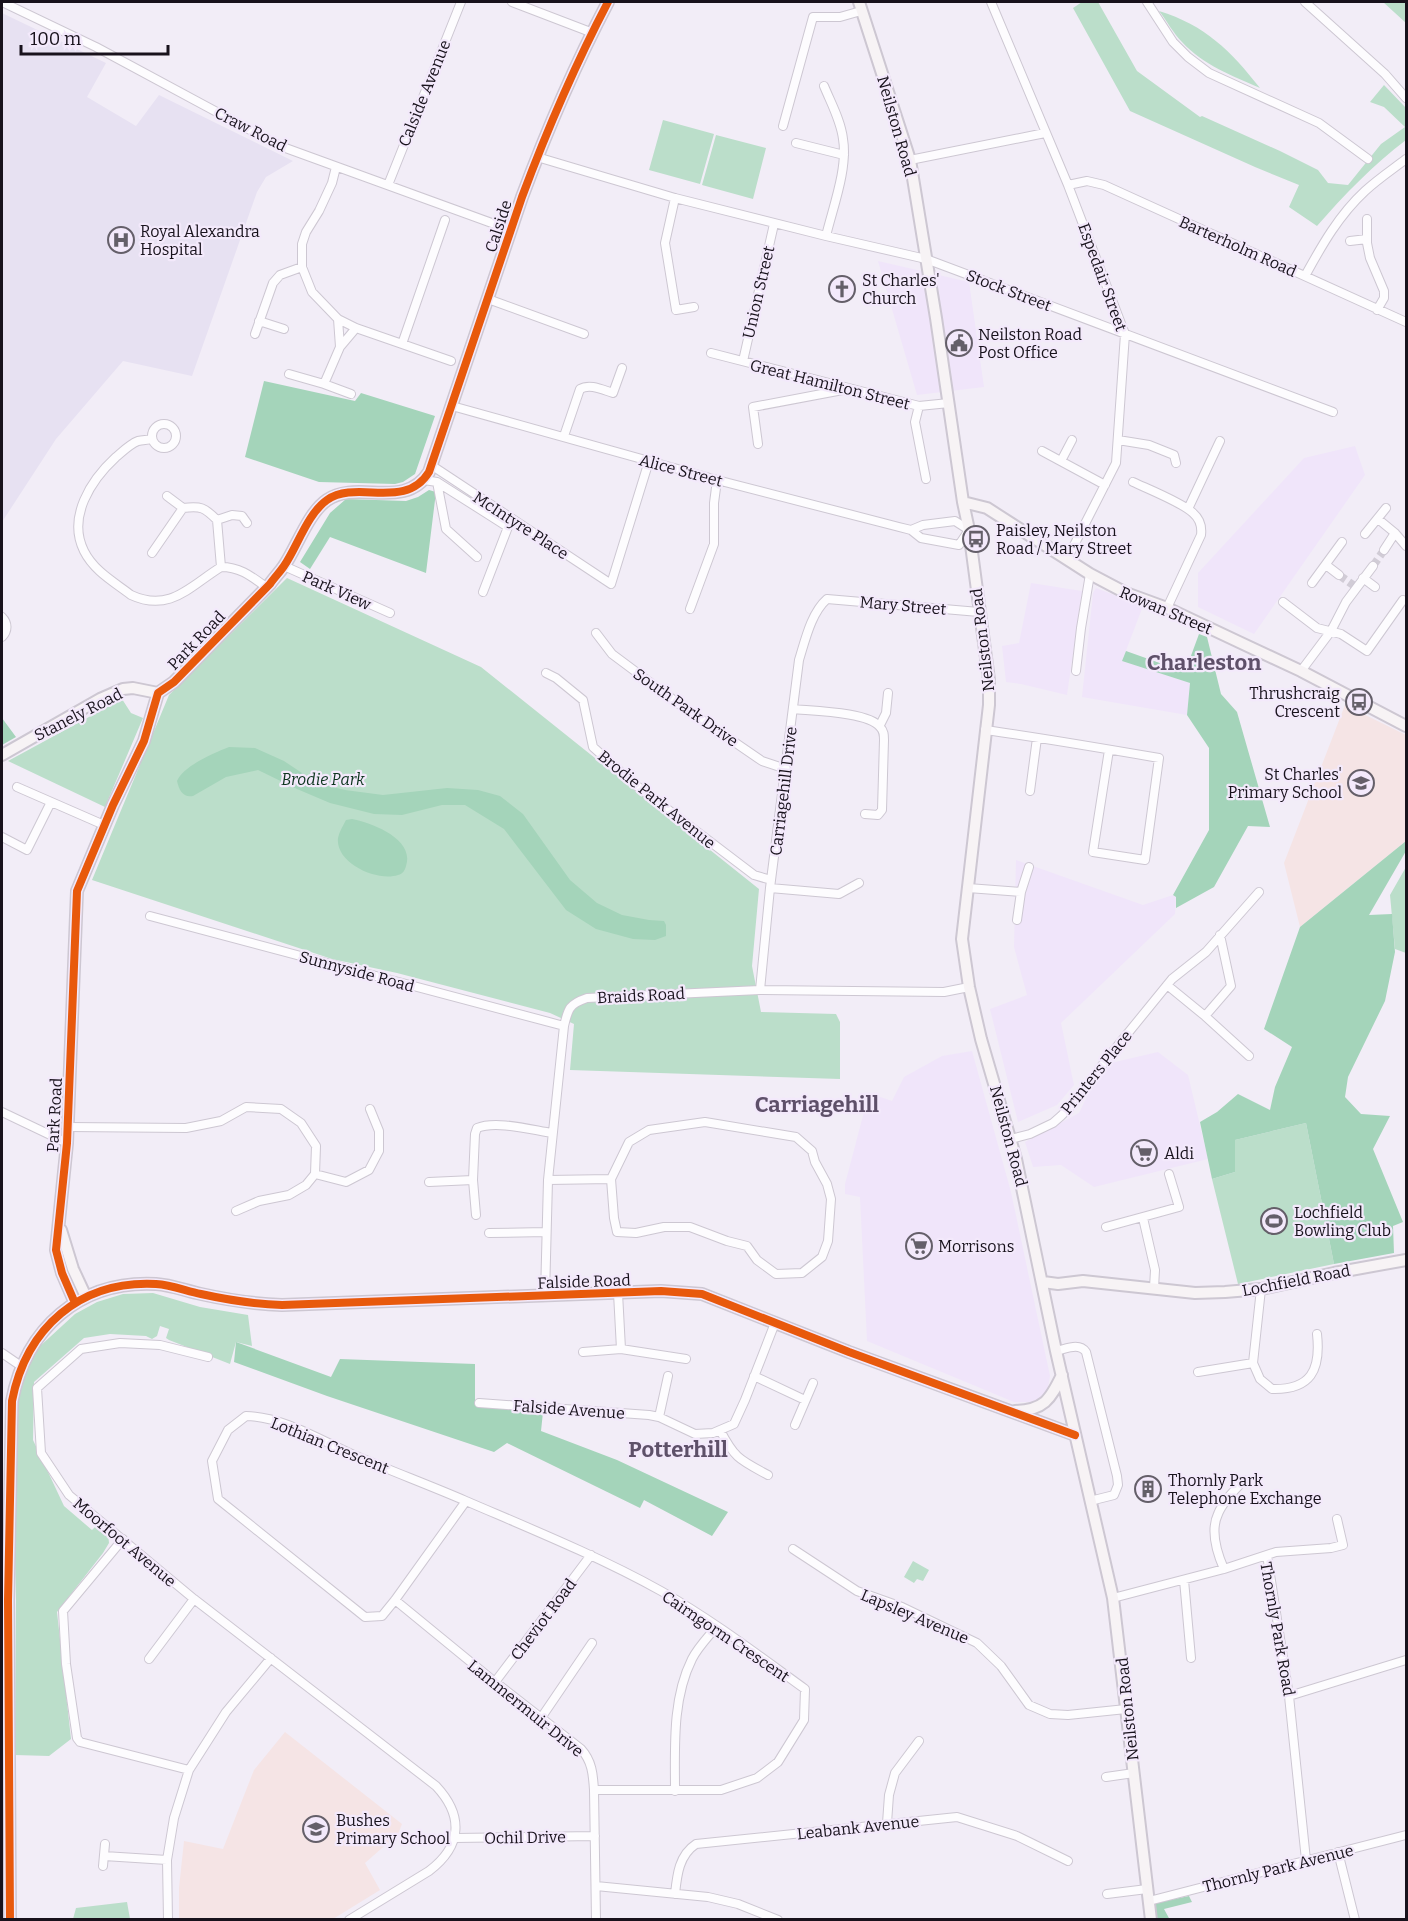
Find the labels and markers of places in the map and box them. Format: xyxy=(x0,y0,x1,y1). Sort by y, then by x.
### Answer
place label: Royal Alexandra Hospital xyxy=(140,222,260,259)
hospital icon: Royal Alexandra Hospital xyxy=(106,225,136,255)
place label: St Charles' Church xyxy=(862,271,940,308)
church icon: St Charles' Church xyxy=(827,274,857,304)
place label: Neilston Road Post Office xyxy=(978,325,1082,362)
public building icon: Neilston Road Post Office xyxy=(944,328,974,358)
place label: Paisley, Neilston Road / Mary Street xyxy=(996,521,1132,558)
bus stop icon: Paisley, Neilston Road / Mary Street xyxy=(961,524,991,554)
place label: Thrushcraig Crescent xyxy=(1249,684,1340,721)
bus stop icon: Thrushcraig Crescent xyxy=(1344,687,1374,717)
place label: St Charles' Primary School xyxy=(1228,765,1342,802)
school or university icon: St Charles' Primary School xyxy=(1346,768,1376,798)
supermarket icon: Aldi xyxy=(1129,1138,1159,1168)
place label: Aldi xyxy=(1164,1144,1194,1163)
place label: Lochfield Bowling Club xyxy=(1294,1203,1391,1240)
sports icon: Lochfield Bowling Club xyxy=(1259,1206,1289,1236)
supermarket icon: Morrisons xyxy=(904,1231,934,1261)
place label: Morrisons xyxy=(938,1237,1014,1256)
place label: Thornly Park Telephone Exchange xyxy=(1168,1471,1321,1508)
building icon: Thornly Park Telephone Exchange xyxy=(1133,1474,1163,1504)
place label: Bushes Primary School xyxy=(336,1811,451,1848)
school or university icon: Bushes Primary School xyxy=(301,1814,331,1844)

